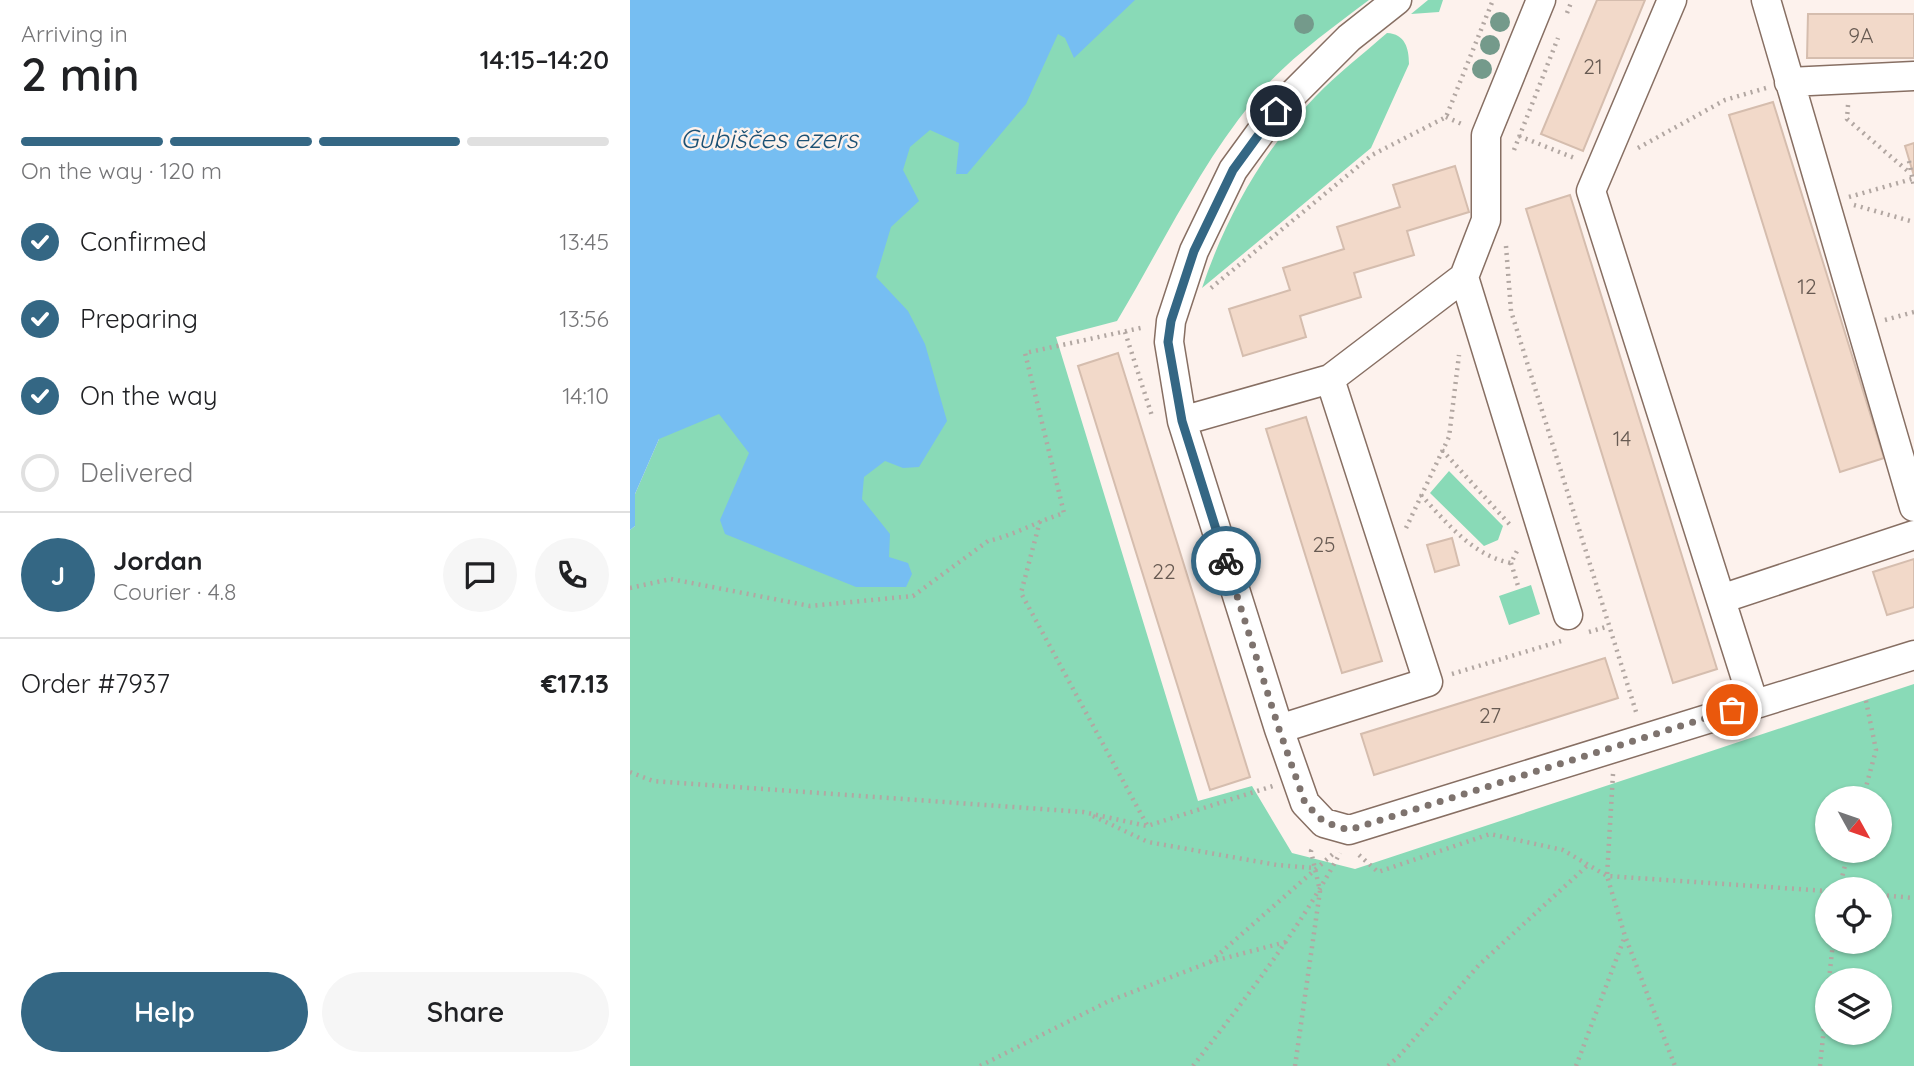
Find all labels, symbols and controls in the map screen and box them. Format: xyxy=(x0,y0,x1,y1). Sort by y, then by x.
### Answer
text: Arriving in xyxy=(21,19,128,48)
house number: 9A xyxy=(1848,22,1874,48)
text: 14:15–14:20 xyxy=(480,43,609,76)
text: 2 min xyxy=(21,45,140,103)
house number: 21 xyxy=(1583,53,1603,79)
pin xyxy=(1246,81,1306,141)
icon: home xyxy=(1257,92,1295,130)
water label: Gubiščes ezers xyxy=(680,122,860,155)
text: On the way · 120 m xyxy=(21,156,222,185)
icon: check xyxy=(21,223,59,261)
text: Confirmed xyxy=(80,225,207,258)
text: 13:45 xyxy=(559,227,609,256)
house number: 12 xyxy=(1797,273,1817,299)
icon: check xyxy=(21,300,59,338)
text: Preparing xyxy=(80,302,198,335)
text: 13:56 xyxy=(559,304,609,333)
icon: check xyxy=(21,377,59,415)
text: On the way xyxy=(80,379,218,412)
text: 14:10 xyxy=(562,381,609,410)
house number: 14 xyxy=(1613,425,1631,451)
text: Delivered xyxy=(80,456,193,489)
courier xyxy=(1191,526,1261,596)
house number: 25 xyxy=(1312,531,1336,557)
button: chat xyxy=(443,538,517,612)
button: phone xyxy=(535,538,609,612)
icon: bike xyxy=(1207,542,1245,580)
text: Jordan xyxy=(113,544,202,577)
house number: 22 xyxy=(1152,558,1176,584)
text: J xyxy=(51,559,65,592)
text: Courier · 4.8 xyxy=(113,577,236,606)
text: Order #7937 xyxy=(21,667,170,700)
text: €17.13 xyxy=(541,667,609,700)
pin xyxy=(1702,680,1762,740)
icon: bag xyxy=(1713,691,1751,729)
house number: 27 xyxy=(1479,702,1501,728)
north arrow xyxy=(1815,786,1892,863)
map controls xyxy=(1815,786,1892,1045)
button: locate xyxy=(1815,877,1892,954)
button: layers xyxy=(1815,968,1892,1045)
button: Help xyxy=(21,972,308,1052)
button: Share xyxy=(322,972,609,1052)

